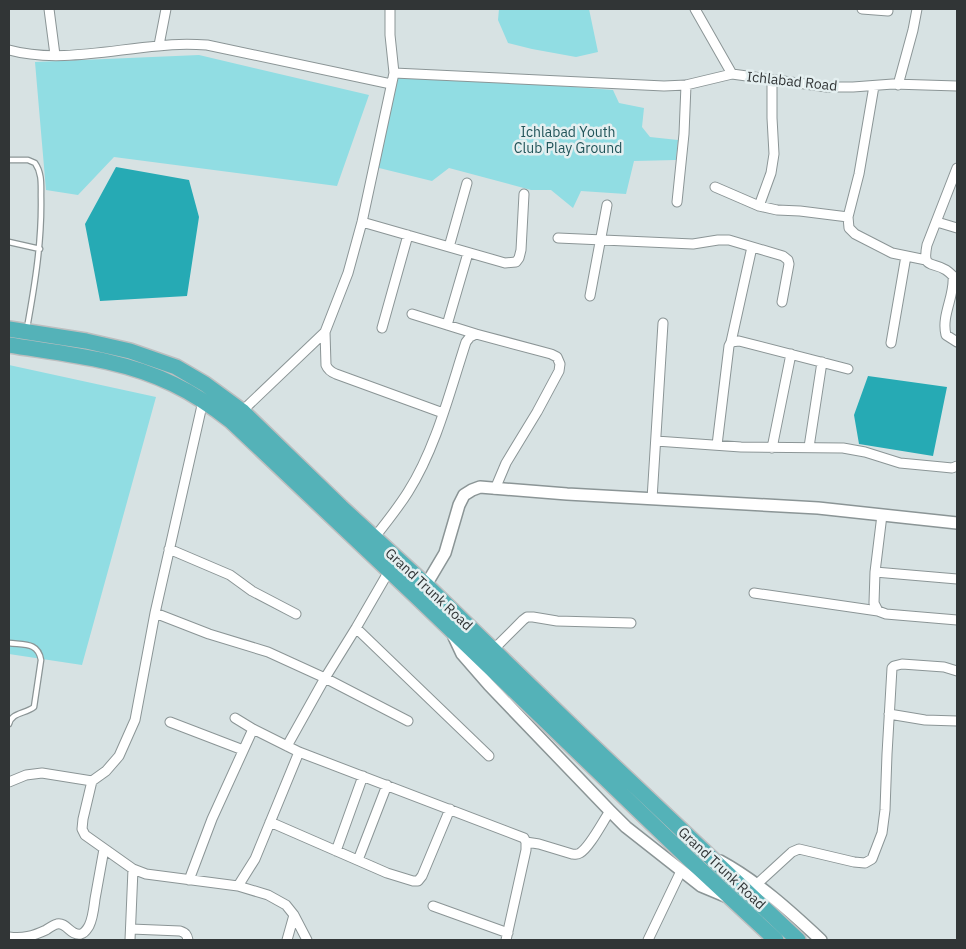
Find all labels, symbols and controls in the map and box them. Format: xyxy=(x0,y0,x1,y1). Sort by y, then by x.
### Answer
street label: Ichlabad Road xyxy=(746,67,838,95)
park label: Ichlabad Youth Club Play Ground xyxy=(514,123,622,157)
street label: Grand Trunk Road xyxy=(382,544,476,634)
street label: Grand Trunk Road xyxy=(675,823,769,913)

